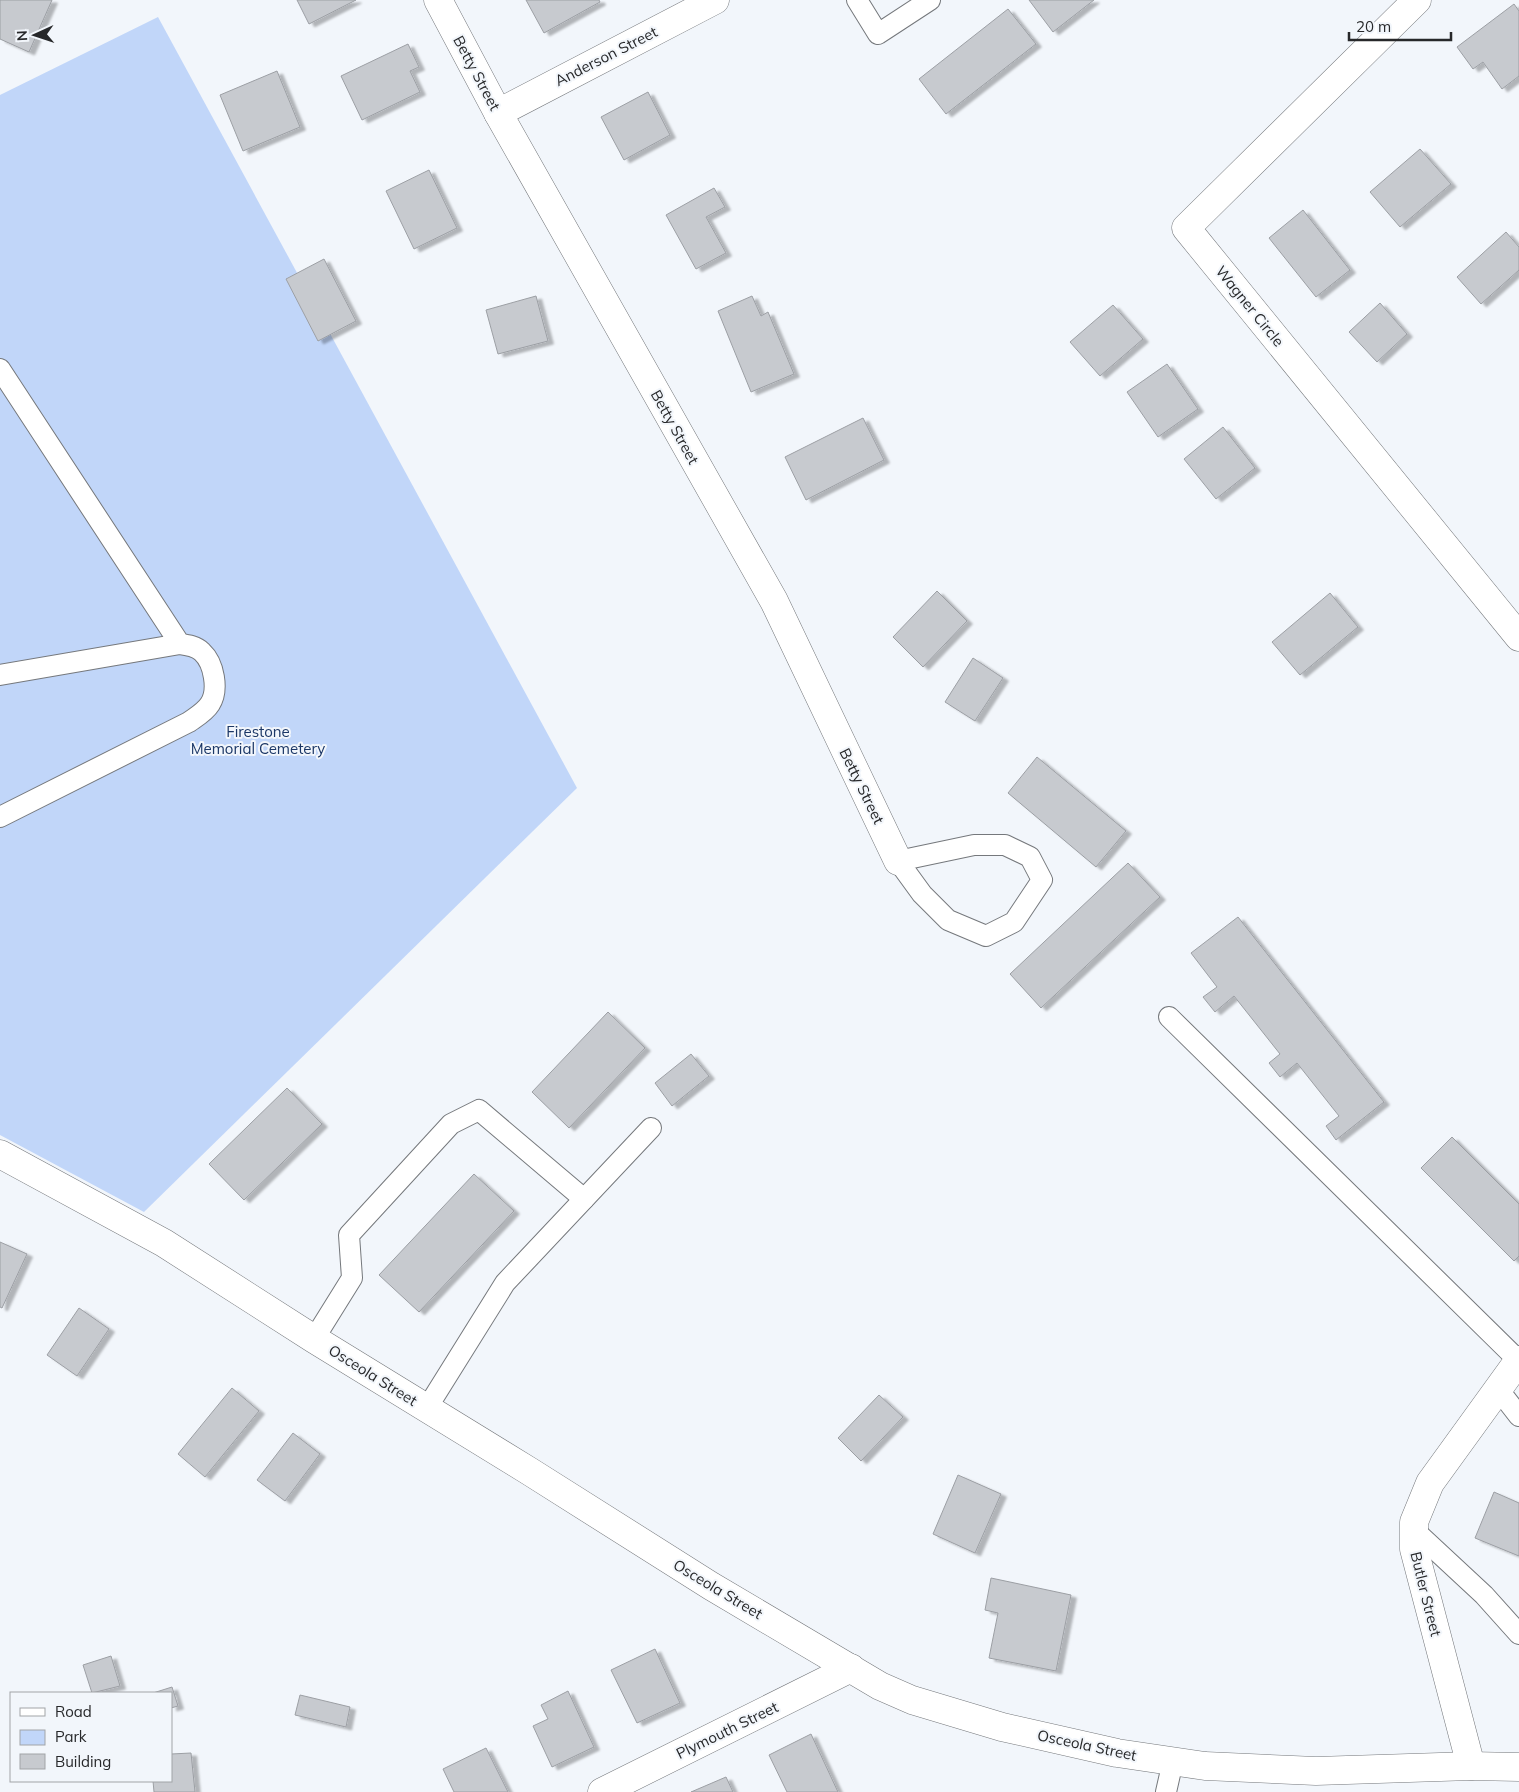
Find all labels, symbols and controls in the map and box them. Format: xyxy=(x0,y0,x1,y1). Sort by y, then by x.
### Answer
north arrow xyxy=(10,10,60,60)
scale bar xyxy=(1349,10,1452,42)
text: 20 m xyxy=(1356,17,1391,36)
street label: Anderson Street xyxy=(552,22,660,90)
text: N xyxy=(13,30,31,41)
street label: Betty Street xyxy=(449,32,505,114)
street label: Wagner Circle xyxy=(1212,262,1288,350)
street label: Betty Street xyxy=(647,386,703,468)
park label: Firestone Memorial Cemetery xyxy=(191,722,325,758)
street label: Betty Street xyxy=(835,745,889,827)
street label: Osceola Street xyxy=(325,1340,421,1410)
street label: Butler Street xyxy=(1406,1550,1446,1638)
street label: Osceola Street xyxy=(670,1555,766,1623)
legend xyxy=(10,1692,172,1782)
street label: Plymouth Street xyxy=(673,1697,781,1763)
text: Road xyxy=(55,1702,92,1721)
street label: Osceola Street xyxy=(1036,1725,1138,1765)
text: Park xyxy=(55,1727,87,1746)
text: Building xyxy=(55,1752,111,1771)

